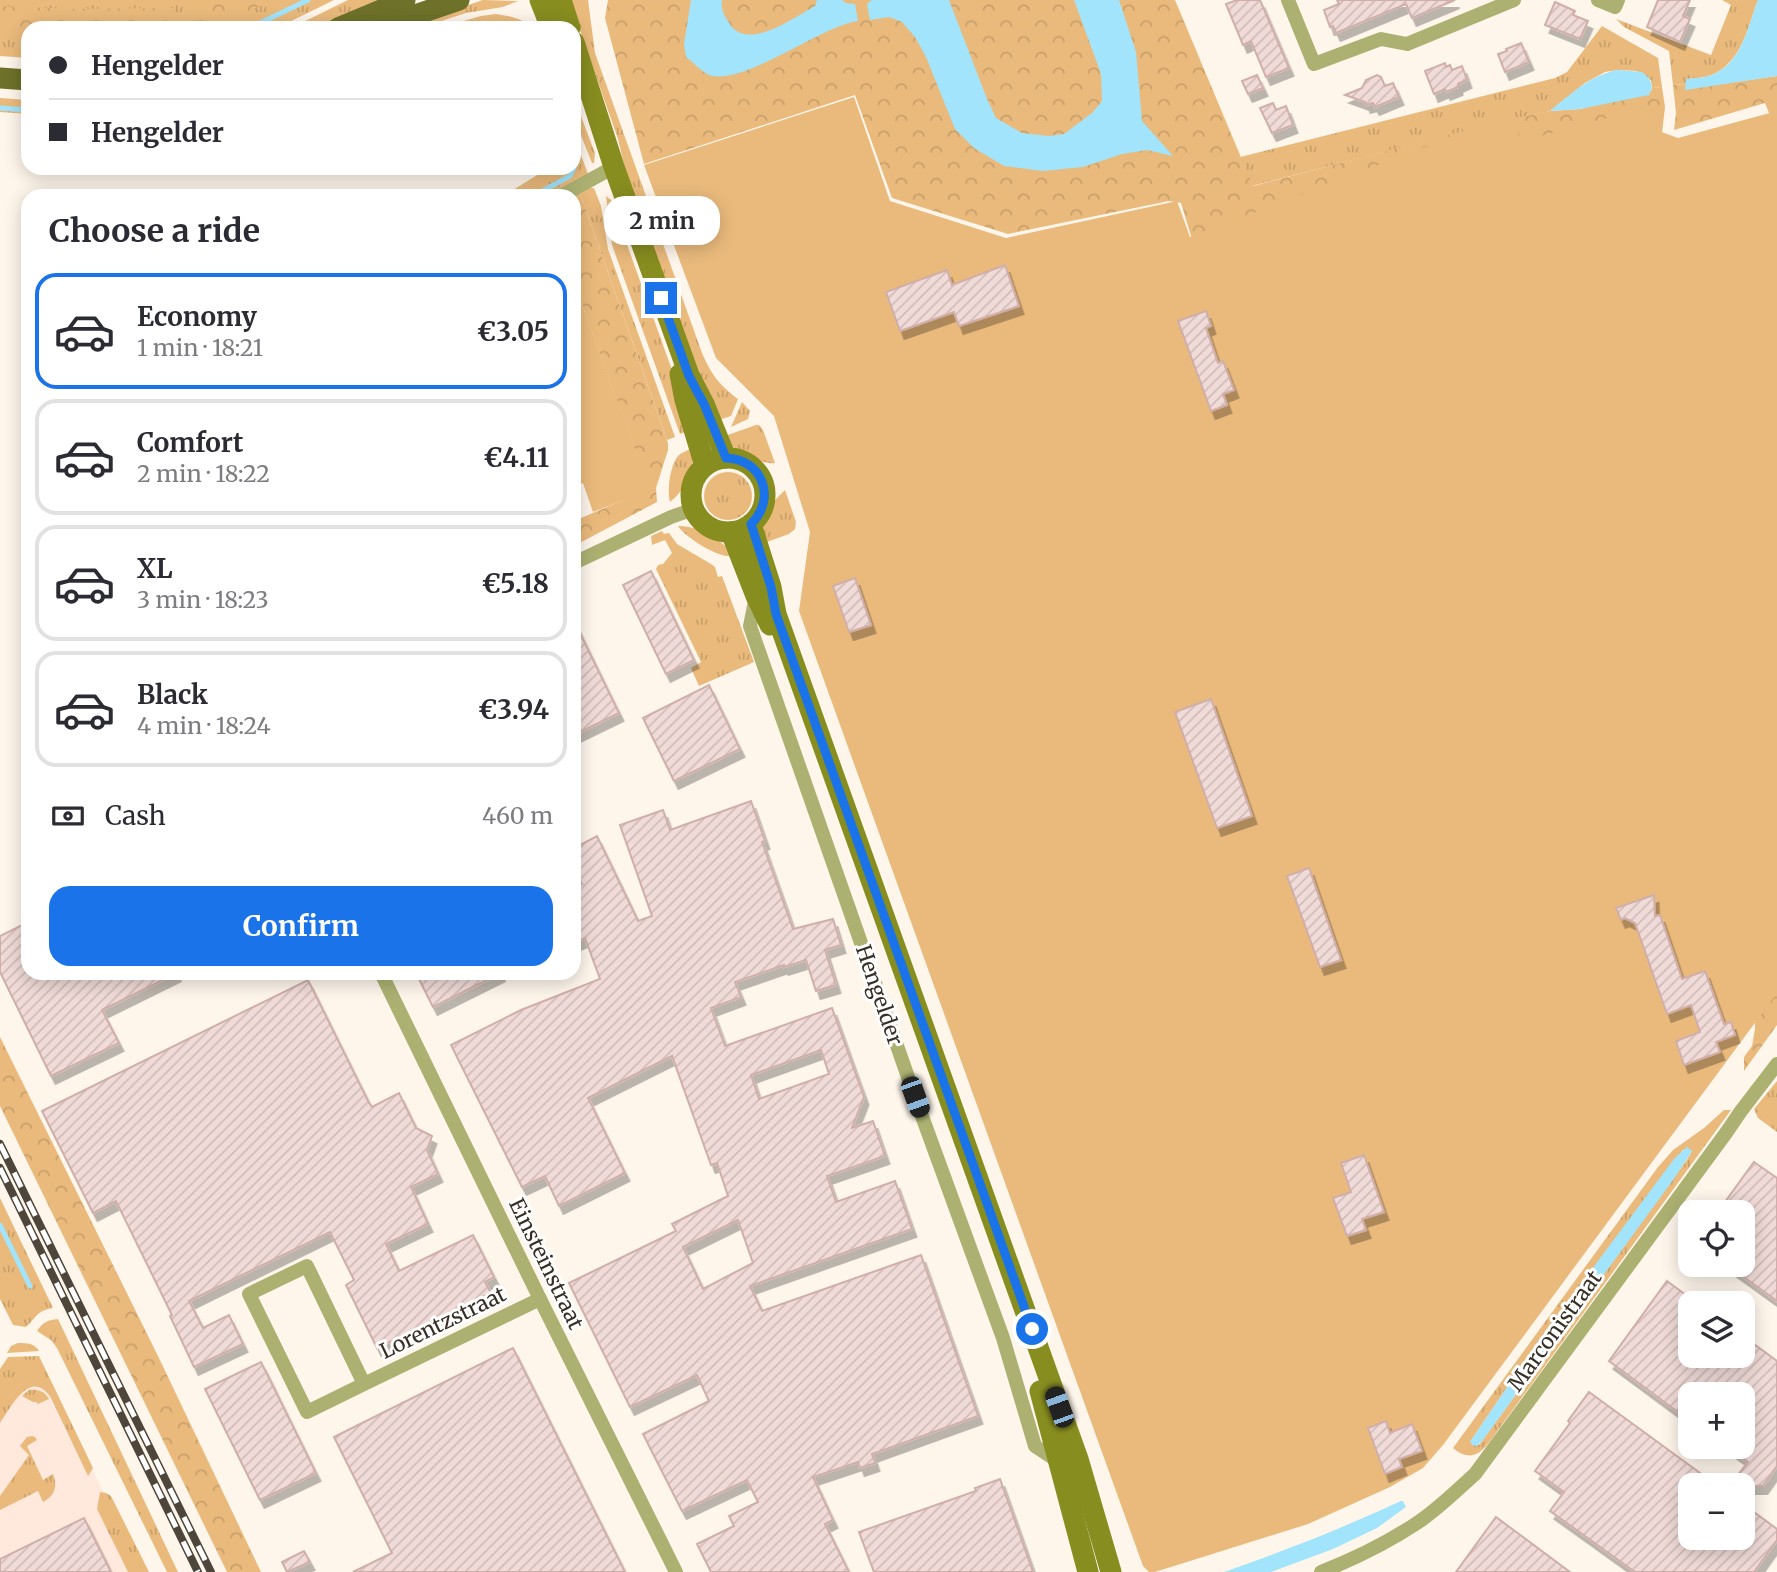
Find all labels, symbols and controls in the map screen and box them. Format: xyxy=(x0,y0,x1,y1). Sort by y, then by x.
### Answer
text: Hengelder xyxy=(91,49,224,82)
text: Hengelder xyxy=(91,116,224,149)
callout: 2 min xyxy=(603,196,719,246)
text: 2 min xyxy=(629,206,695,235)
text: Choose a ride xyxy=(49,211,260,251)
route end xyxy=(645,282,677,314)
icon: car xyxy=(53,300,116,363)
text: Economy xyxy=(137,300,257,333)
text: €3.05 xyxy=(477,315,549,348)
text: 1 min · 18:21 xyxy=(137,333,263,362)
icon: car xyxy=(53,426,116,489)
text: Comfort xyxy=(137,426,243,459)
text: €4.11 xyxy=(483,441,549,474)
text: 2 min · 18:22 xyxy=(137,459,270,488)
icon: car xyxy=(53,552,116,615)
text: XL xyxy=(137,552,173,585)
text: €5.18 xyxy=(481,567,549,600)
text: 3 min · 18:23 xyxy=(137,585,269,614)
icon: car xyxy=(53,678,116,741)
text: Black xyxy=(137,678,208,711)
text: €3.94 xyxy=(478,693,549,726)
text: 4 min · 18:24 xyxy=(137,711,271,740)
icon: cash xyxy=(49,797,87,835)
text: Cash xyxy=(105,799,166,832)
text: 460 m xyxy=(482,801,553,830)
button: Confirm xyxy=(49,886,553,966)
street label: Hengelder xyxy=(850,941,909,1049)
car xyxy=(898,1074,933,1120)
street label: Einsteinstraat xyxy=(503,1194,590,1334)
map controls xyxy=(1678,1200,1755,1550)
button: locate xyxy=(1678,1200,1755,1277)
street label: Marconistraat xyxy=(1502,1265,1608,1396)
street label: Lorentzstraat xyxy=(375,1280,510,1365)
button: layers xyxy=(1678,1291,1755,1368)
route start xyxy=(1016,1313,1048,1345)
button: + xyxy=(1678,1382,1755,1459)
car xyxy=(1042,1384,1077,1430)
button: − xyxy=(1678,1473,1755,1550)

